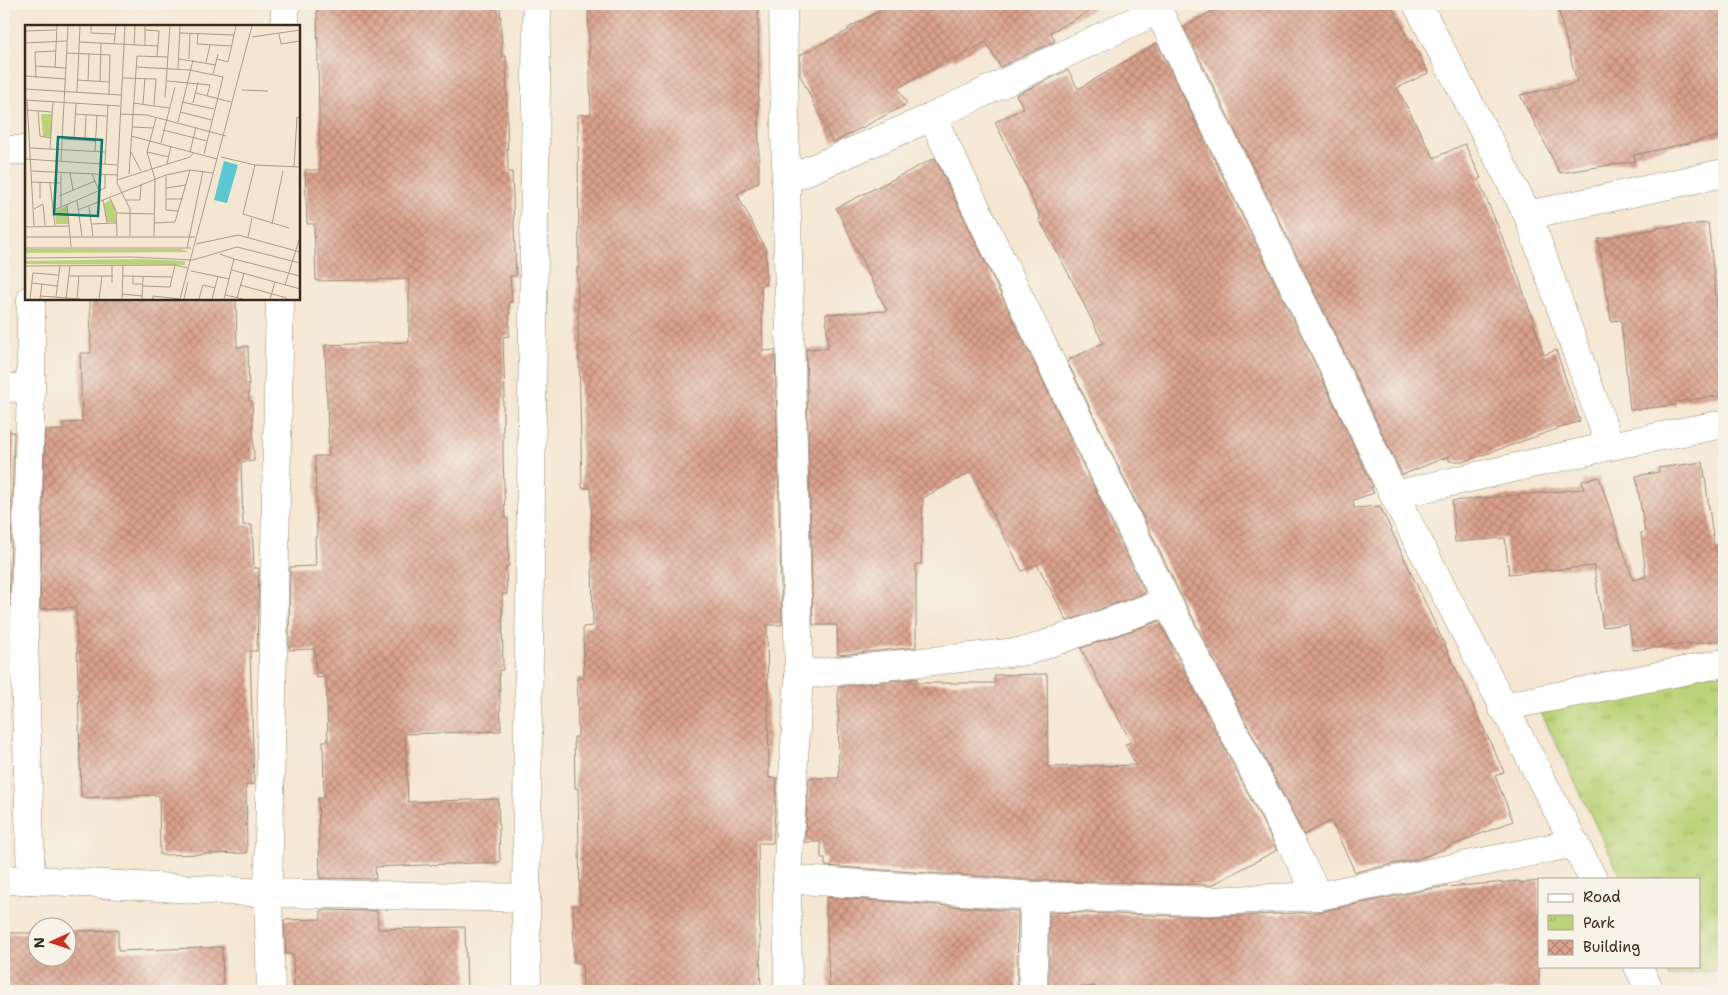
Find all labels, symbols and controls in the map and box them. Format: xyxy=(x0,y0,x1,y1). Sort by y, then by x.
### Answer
inset map xyxy=(25,25,300,300)
legend xyxy=(1538,878,1700,968)
text: Road xyxy=(1583,887,1621,907)
text: Park xyxy=(1583,913,1615,933)
north arrow xyxy=(28,918,78,968)
text: N xyxy=(30,937,48,949)
text: Building xyxy=(1583,937,1640,957)

